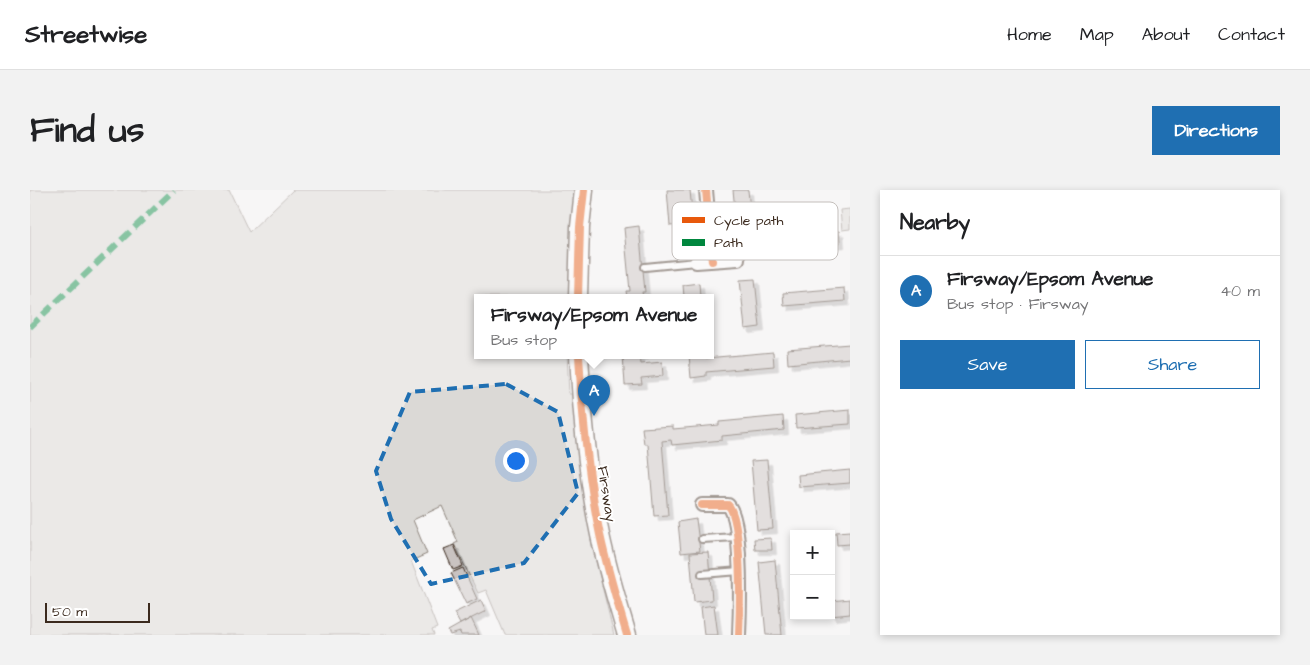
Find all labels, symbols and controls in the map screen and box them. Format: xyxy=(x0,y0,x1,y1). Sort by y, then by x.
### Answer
text: Streetwise xyxy=(25,18,147,52)
text: Home xyxy=(1007,22,1052,47)
text: Map xyxy=(1080,22,1114,47)
text: About xyxy=(1142,22,1190,47)
text: Contact xyxy=(1218,22,1285,47)
text: Find us xyxy=(30,106,144,155)
button: Directions xyxy=(1152,106,1280,155)
legend xyxy=(672,202,838,260)
text: Nearby xyxy=(900,208,970,237)
text: Cycle path xyxy=(714,211,783,231)
text: Path xyxy=(714,233,743,253)
text: Firsway/Epsom Avenue xyxy=(947,266,1153,293)
text: A xyxy=(911,280,921,302)
text: 40 m xyxy=(1220,280,1260,302)
text: Bus stop · Firsway xyxy=(947,293,1089,315)
popup xyxy=(474,294,714,359)
text: Firsway/Epsom Avenue xyxy=(491,302,697,329)
text: Bus stop xyxy=(491,329,557,351)
button: Save xyxy=(900,340,1075,389)
button: Share xyxy=(1085,340,1260,389)
pin: A xyxy=(578,375,610,416)
your location xyxy=(503,448,529,474)
street label: Firsway xyxy=(591,465,621,524)
map controls xyxy=(790,530,835,620)
button: + xyxy=(790,530,835,575)
button: − xyxy=(790,575,835,620)
scale bar xyxy=(45,600,150,623)
text: 50 m xyxy=(52,602,87,622)

